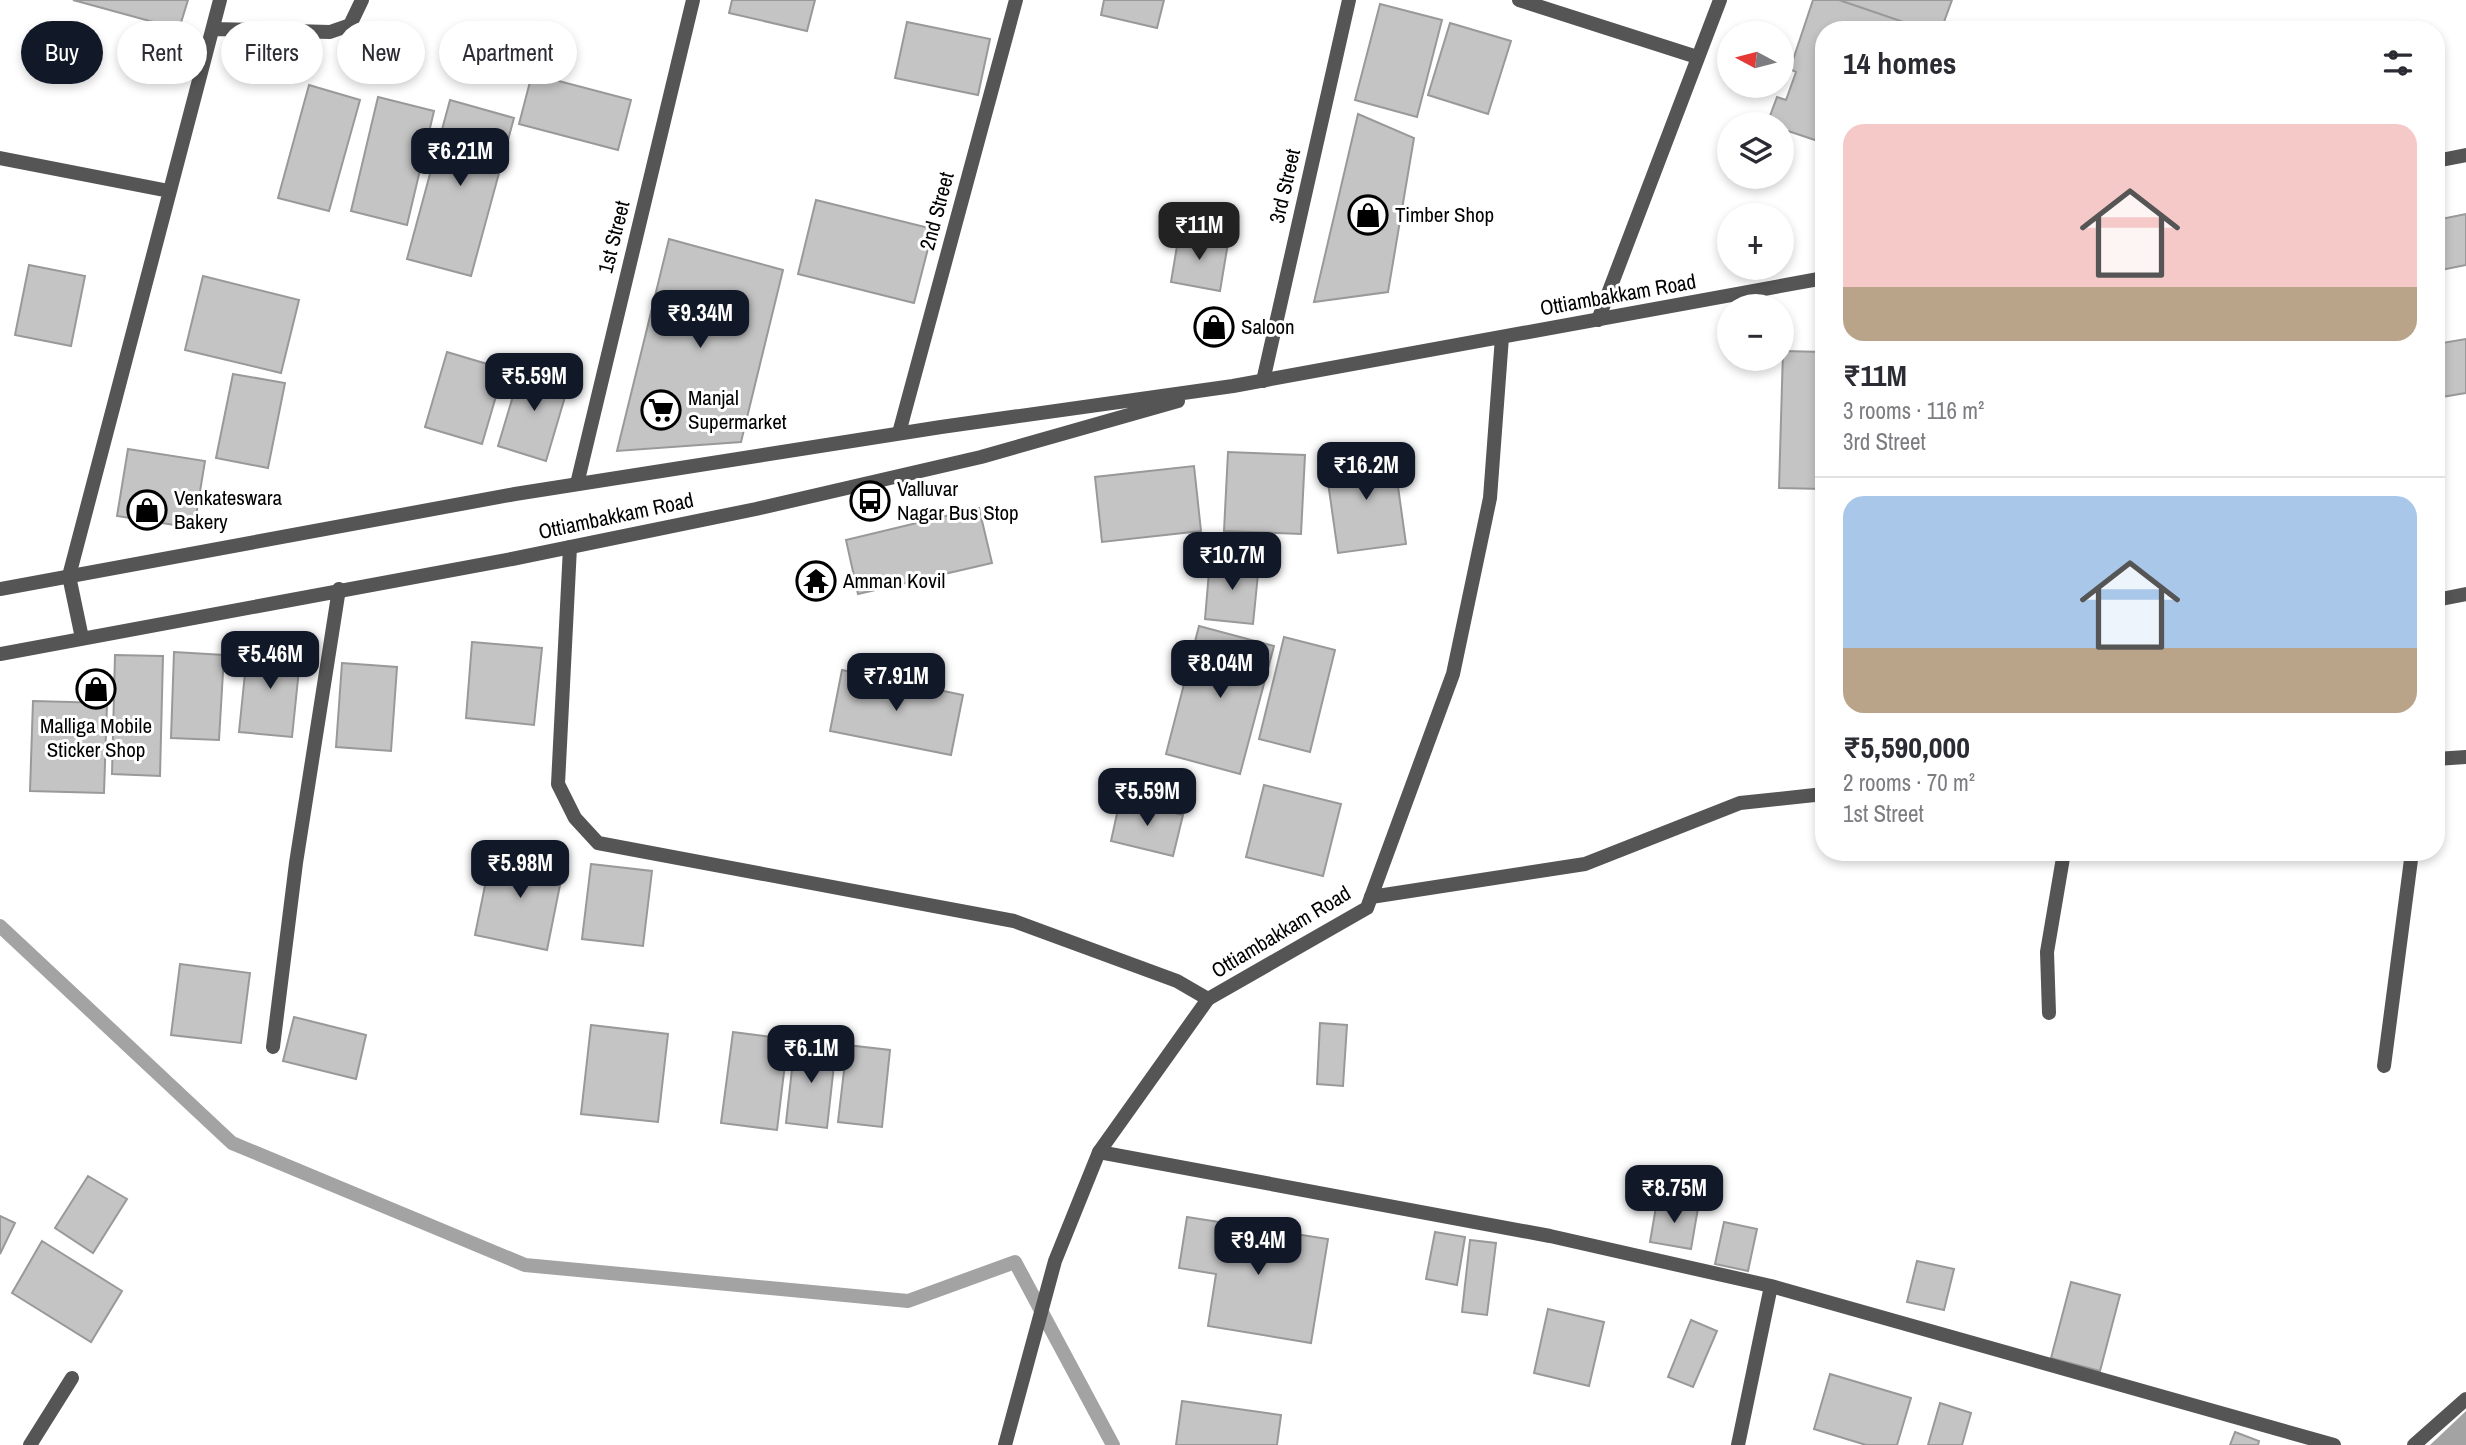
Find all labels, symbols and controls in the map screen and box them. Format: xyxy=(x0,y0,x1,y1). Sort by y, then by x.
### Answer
chip: Buy xyxy=(21,21,103,84)
chip: Rent xyxy=(117,21,207,84)
chip: Filters xyxy=(221,21,323,84)
chip: New xyxy=(337,21,425,84)
chip: Apartment xyxy=(439,21,577,84)
north arrow xyxy=(1717,21,1794,98)
map controls xyxy=(1717,21,1794,371)
text: 14 homes xyxy=(1843,43,1957,83)
icon: filters xyxy=(2379,44,2417,82)
button: layers xyxy=(1717,112,1794,189)
pin: ₹6.21M xyxy=(403,128,517,188)
text: ₹6.21M xyxy=(427,135,493,166)
street label: 3rd Street xyxy=(1262,146,1307,226)
street label: 2nd Street xyxy=(912,169,961,253)
icon: home xyxy=(2067,170,2193,296)
shop icon: Timber Shop xyxy=(1347,194,1389,236)
street label: 1st Street xyxy=(591,197,637,276)
place label: Timber Shop xyxy=(1395,200,1494,229)
pin: ₹11M xyxy=(1158,202,1240,262)
button: + xyxy=(1717,203,1794,280)
text: ₹11M xyxy=(1175,209,1224,240)
street label: Ottiambakkam Road xyxy=(1538,267,1698,322)
pin: ₹9.34M xyxy=(643,290,757,350)
button: − xyxy=(1717,294,1794,371)
text: ₹9.34M xyxy=(667,297,733,328)
shop icon: Saloon xyxy=(1193,306,1235,348)
place label: Saloon xyxy=(1241,312,1295,341)
pin: ₹5.59M xyxy=(477,354,591,413)
text: ₹11M xyxy=(1843,355,1907,395)
text: ₹5.59M xyxy=(501,360,567,391)
place label: Manjal Supermarket xyxy=(688,383,787,436)
supermarket icon: Manjal Supermarket xyxy=(640,389,682,431)
text: 3 rooms · 116 m² xyxy=(1843,395,1984,426)
text: 3rd Street xyxy=(1843,426,1926,457)
pin: ₹16.2M xyxy=(1309,442,1423,502)
text: ₹16.2M xyxy=(1333,449,1399,480)
place label: Valluvar Nagar Bus Stop xyxy=(897,474,1019,527)
bus stop icon: Valluvar Nagar Bus Stop xyxy=(849,480,891,522)
place label: Venkateswara Bakery xyxy=(174,483,283,536)
street label: Ottiambakkam Road xyxy=(536,485,696,546)
shop icon: Venkateswara Bakery xyxy=(126,489,168,531)
pin: ₹10.7M xyxy=(1175,532,1289,592)
text: ₹10.7M xyxy=(1199,539,1265,570)
icon: home xyxy=(2067,542,2193,668)
temple icon: Amman Kovil xyxy=(795,560,837,602)
place label: Amman Kovil xyxy=(842,566,945,595)
pin: ₹5.46M xyxy=(213,632,327,691)
text: ₹5.46M xyxy=(237,638,303,669)
pin: ₹8.04M xyxy=(1163,640,1277,700)
text: ₹8.04M xyxy=(1187,647,1253,678)
pin: ₹7.91M xyxy=(839,654,953,713)
text: ₹7.91M xyxy=(863,660,929,691)
shop icon: Malliga Mobile Sticker Shop xyxy=(75,668,117,710)
place label: Malliga Mobile Sticker Shop xyxy=(40,711,152,764)
text: ₹5,590,000 xyxy=(1843,727,1970,767)
text: 2 rooms · 70 m² xyxy=(1843,767,1975,798)
pin: ₹5.59M xyxy=(1090,768,1204,828)
text: ₹5.59M xyxy=(1114,775,1180,806)
text: 1st Street xyxy=(1843,798,1924,829)
pin: ₹5.98M xyxy=(463,841,577,900)
text: ₹5.98M xyxy=(487,847,553,878)
street label: Ottiambakkam Road xyxy=(1206,878,1356,985)
pin: ₹6.1M xyxy=(762,1026,860,1085)
text: ₹6.1M xyxy=(783,1032,839,1063)
pin: ₹8.75M xyxy=(1617,1166,1731,1225)
text: ₹8.75M xyxy=(1641,1172,1707,1203)
pin: ₹9.4M xyxy=(1209,1218,1307,1277)
text: ₹9.4M xyxy=(1230,1224,1286,1255)

